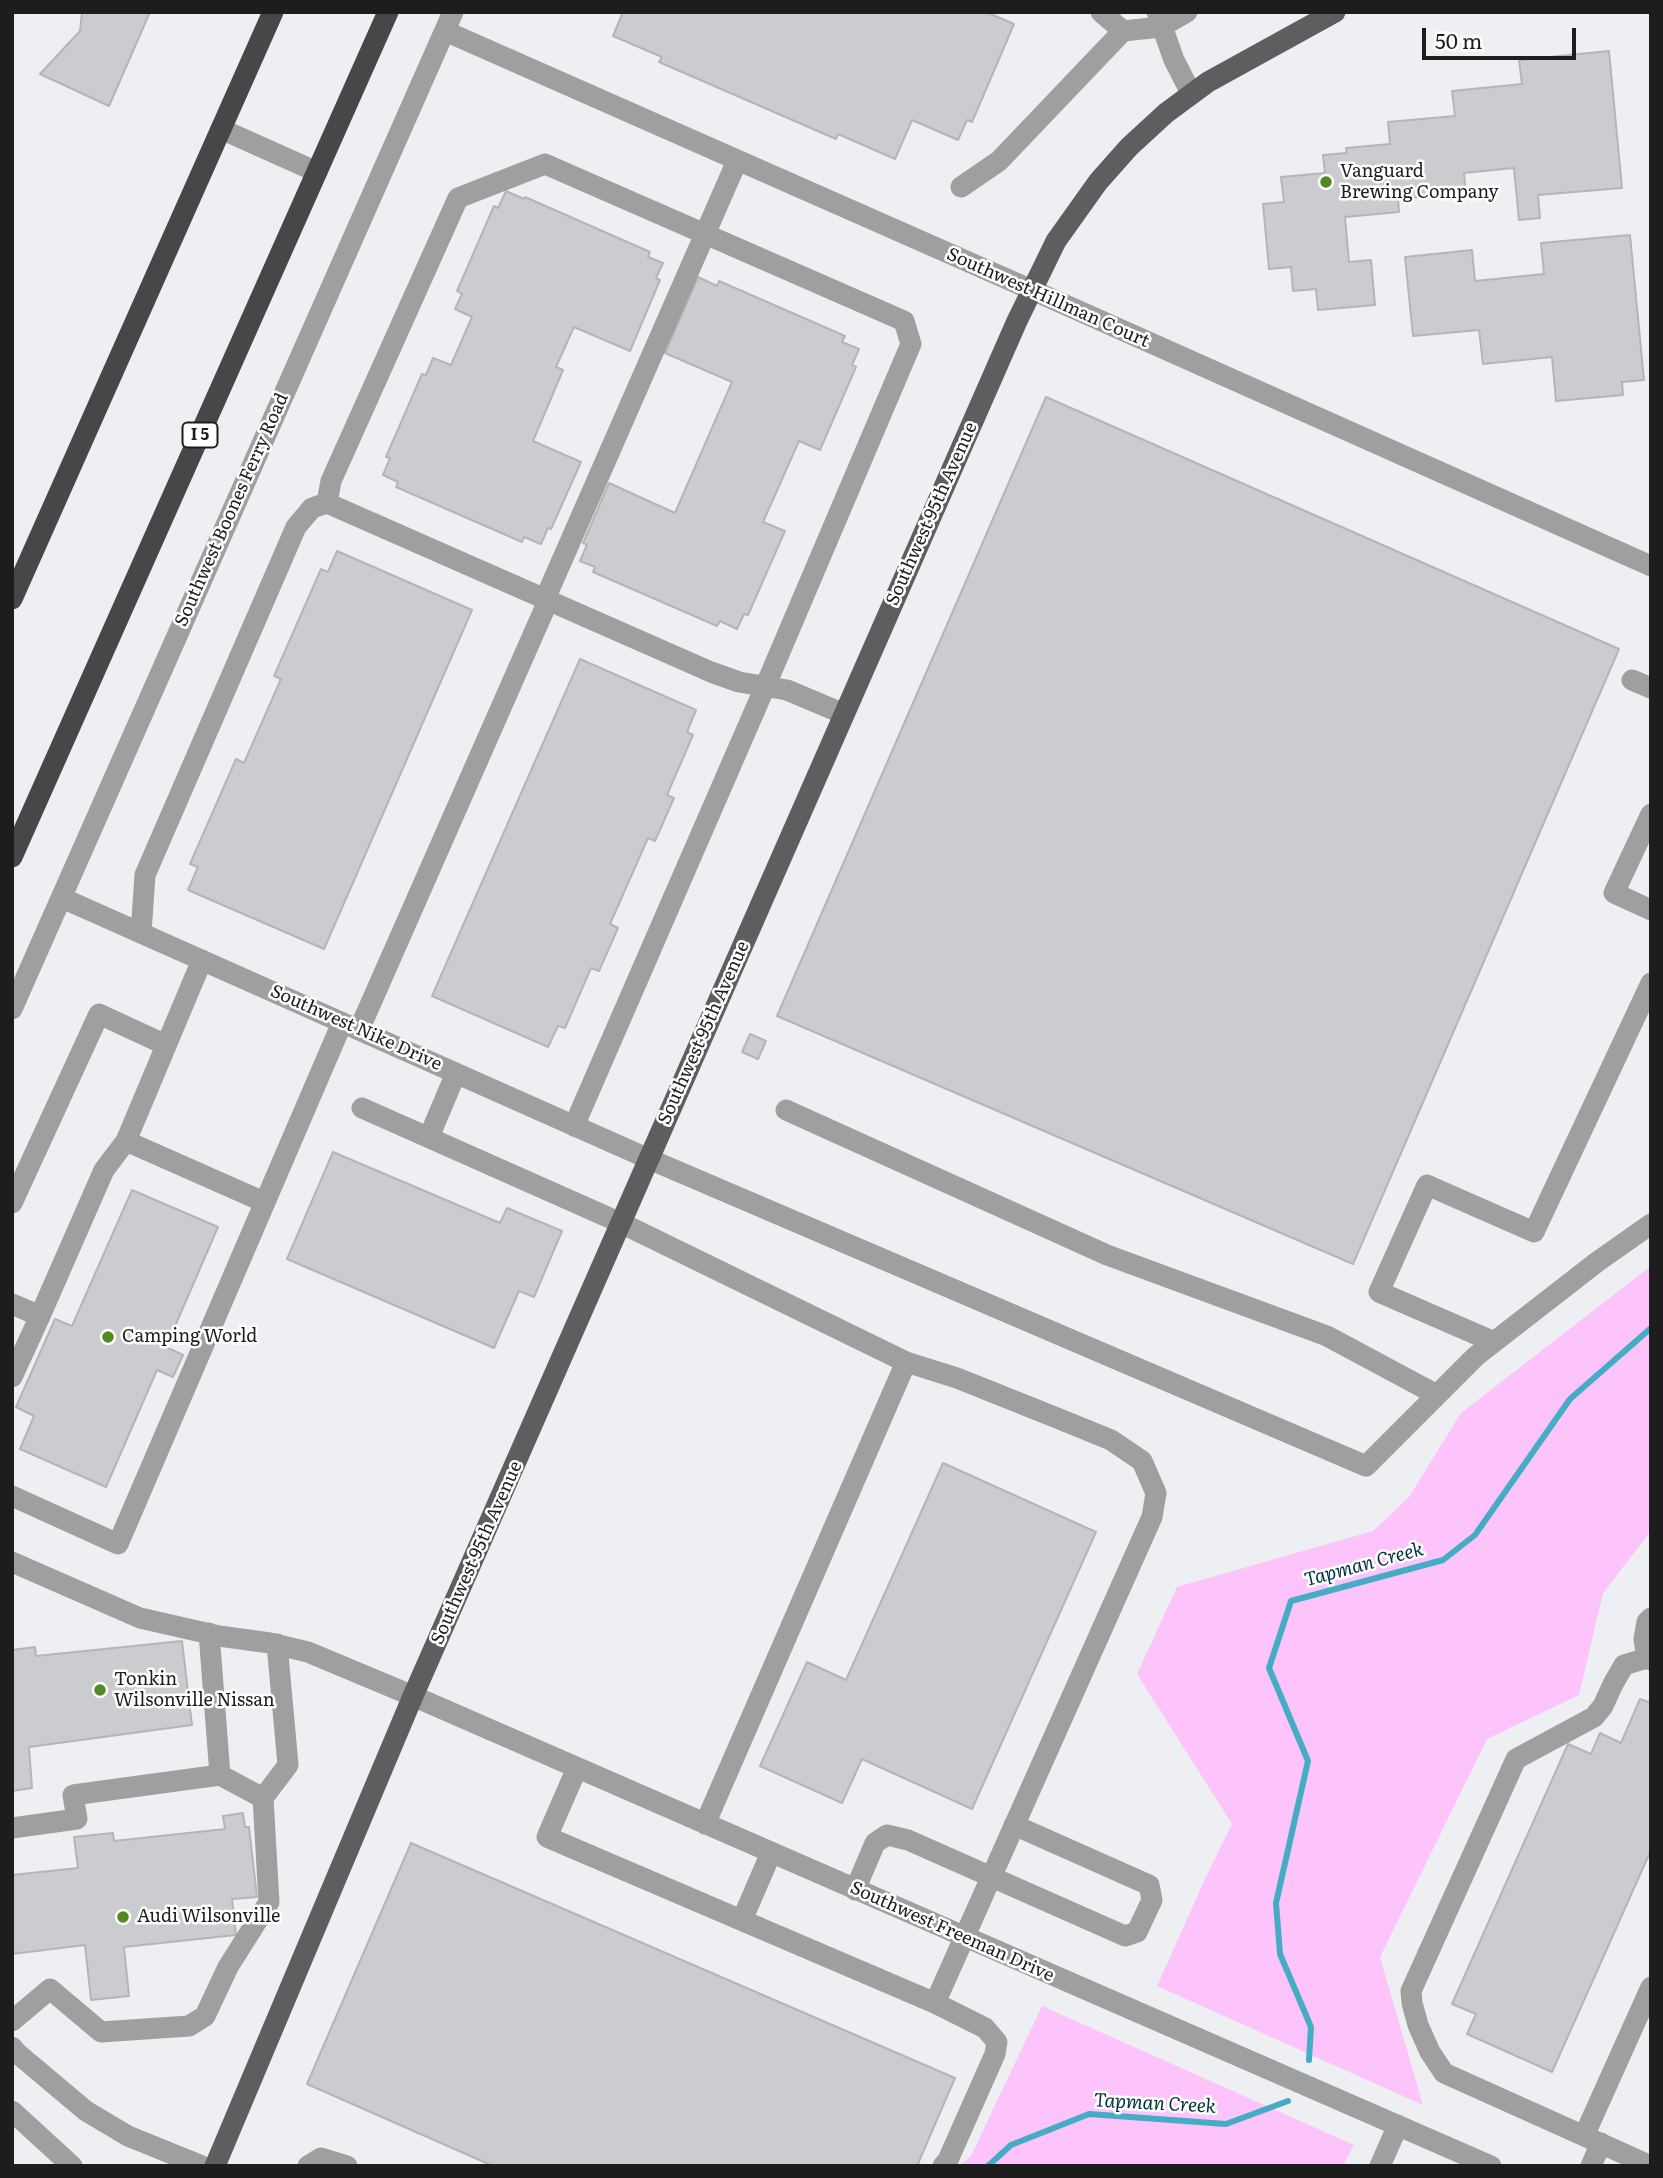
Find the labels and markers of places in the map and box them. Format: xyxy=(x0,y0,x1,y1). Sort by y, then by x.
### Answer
place label: Vanguard Brewing Company xyxy=(1340,161,1499,204)
marker: Vanguard Brewing Company xyxy=(1318,174,1334,190)
place label: Camping World xyxy=(122,1326,257,1348)
marker: Camping World xyxy=(100,1329,116,1345)
place label: Tonkin Wilsonville Nissan xyxy=(114,1669,275,1712)
marker: Tonkin Wilsonville Nissan xyxy=(92,1682,108,1698)
place label: Audi Wilsonville xyxy=(137,1906,280,1928)
marker: Audi Wilsonville xyxy=(115,1909,131,1925)

